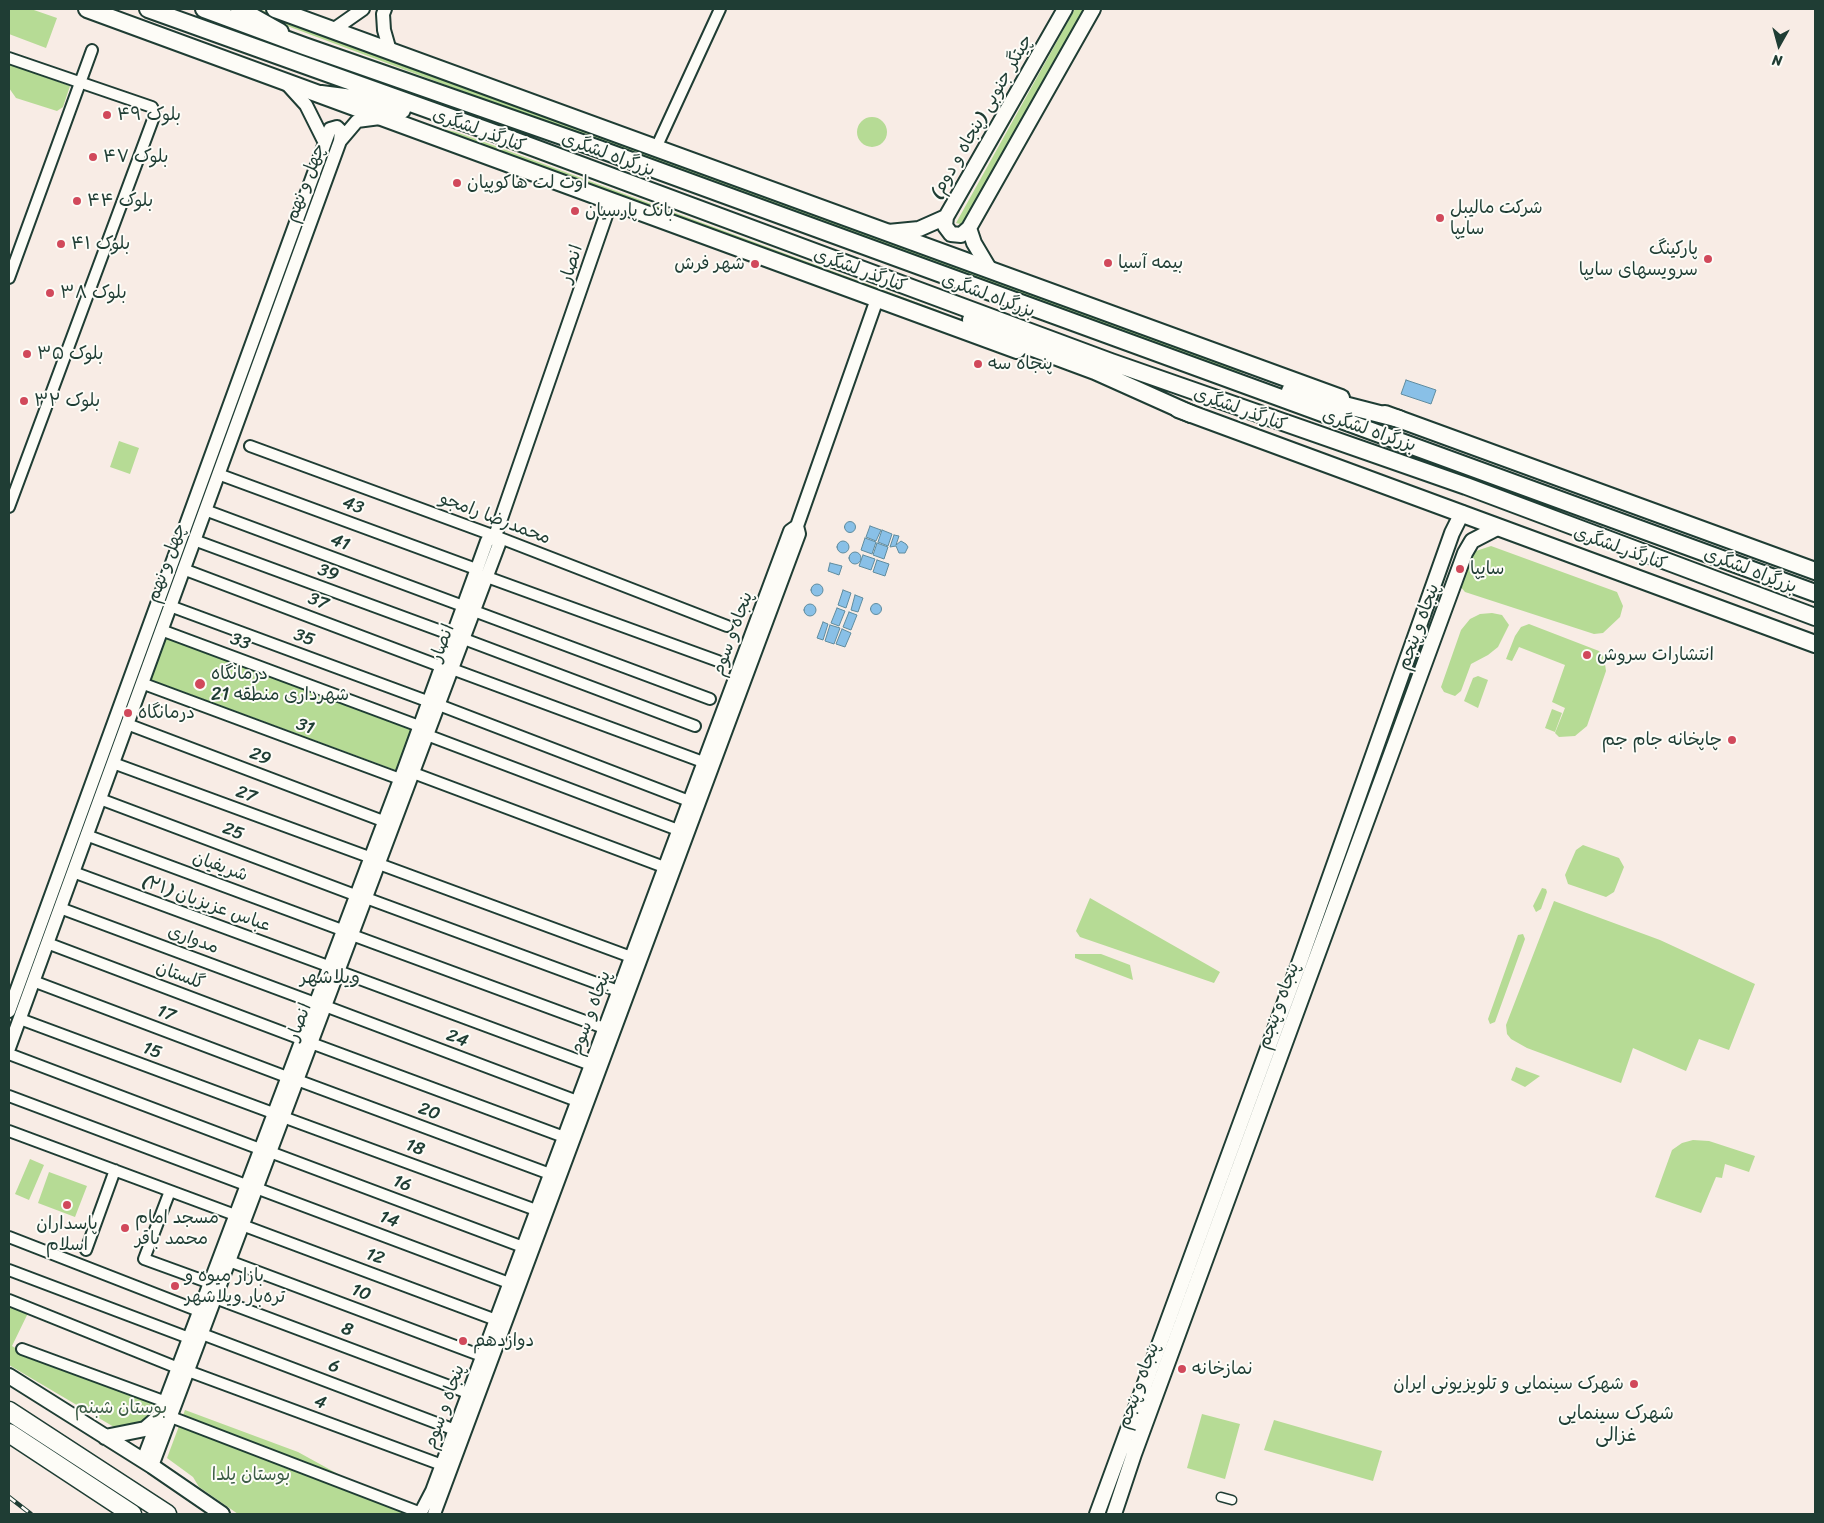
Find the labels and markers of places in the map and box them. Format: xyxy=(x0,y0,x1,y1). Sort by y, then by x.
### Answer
place label: بلوک ۴۹ xyxy=(117,104,181,126)
marker: بلوک ۴۹ xyxy=(101,109,113,121)
place label: بلوک ۴۷ xyxy=(103,146,168,168)
marker: بلوک ۴۷ xyxy=(87,151,99,163)
place label: اوت لت هاکوپیان xyxy=(467,172,588,194)
marker: اوت لت هاکوپیان xyxy=(451,177,463,189)
place label: بلوک ۴۴ xyxy=(87,190,153,212)
marker: بلوک ۴۴ xyxy=(71,195,83,207)
place label: شرکت مالیبل سایپا xyxy=(1450,197,1543,240)
place label: بانک پارسیان xyxy=(585,200,674,222)
marker: بانک پارسیان xyxy=(569,205,581,217)
marker: شرکت مالیبل سایپا xyxy=(1434,212,1446,224)
place label: بلوک ۴۱ xyxy=(71,233,130,255)
marker: بلوک ۴۱ xyxy=(55,238,67,250)
place label: پارکینگ سرویسهای سایپا xyxy=(1579,238,1698,280)
place label: بیمه آسیا xyxy=(1118,252,1183,274)
place label: شهر فرش xyxy=(674,253,745,275)
marker: پارکینگ سرویسهای سایپا xyxy=(1702,253,1714,265)
marker: بیمه آسیا xyxy=(1102,257,1114,269)
marker: شهر فرش xyxy=(749,258,761,270)
place label: بلوک ۳۸ xyxy=(60,282,127,304)
marker: بلوک ۳۸ xyxy=(44,287,56,299)
place label: بلوک ۳۵ xyxy=(37,343,103,365)
marker: بلوک ۳۵ xyxy=(21,348,33,360)
place label: پنجاه سه xyxy=(988,353,1053,375)
marker: پنجاه سه xyxy=(972,358,984,370)
place label: بلوک ۳۲ xyxy=(34,390,100,412)
marker: بلوک ۳۲ xyxy=(18,395,30,407)
place label: سایپا xyxy=(1470,558,1504,580)
marker: سایپا xyxy=(1454,563,1466,575)
place label: انتشارات سروش xyxy=(1597,644,1714,666)
marker: انتشارات سروش xyxy=(1581,649,1593,661)
place label: درمانگاه شهرداری منطقه 21 xyxy=(211,663,349,706)
marker: درمانگاه شهرداری منطقه 21 xyxy=(193,677,207,691)
place label: درمانگاه xyxy=(138,702,195,724)
marker: درمانگاه xyxy=(122,707,134,719)
place label: چاپخانه جام جم xyxy=(1602,729,1722,751)
marker: چاپخانه جام جم xyxy=(1726,734,1738,746)
marker: پاسداران اسلام xyxy=(61,1199,73,1211)
place label: مسجد امام محمد باقر xyxy=(135,1207,219,1250)
place label: پاسداران اسلام xyxy=(36,1213,98,1256)
marker: مسجد امام محمد باقر xyxy=(119,1222,131,1234)
place label: بازار میوه و تره‌بار ویلاشهر xyxy=(185,1265,285,1308)
marker: بازار میوه و تره‌بار ویلاشهر xyxy=(169,1280,181,1292)
place label: دوازدهم xyxy=(473,1330,534,1352)
marker: دوازدهم xyxy=(457,1335,469,1347)
place label: نمازخانه xyxy=(1192,1358,1253,1380)
marker: نمازخانه xyxy=(1176,1363,1188,1375)
place label: شهرک سینمایی و تلویزیونی ایران xyxy=(1393,1373,1624,1395)
marker: شهرک سینمایی و تلویزیونی ایران xyxy=(1628,1378,1640,1390)

